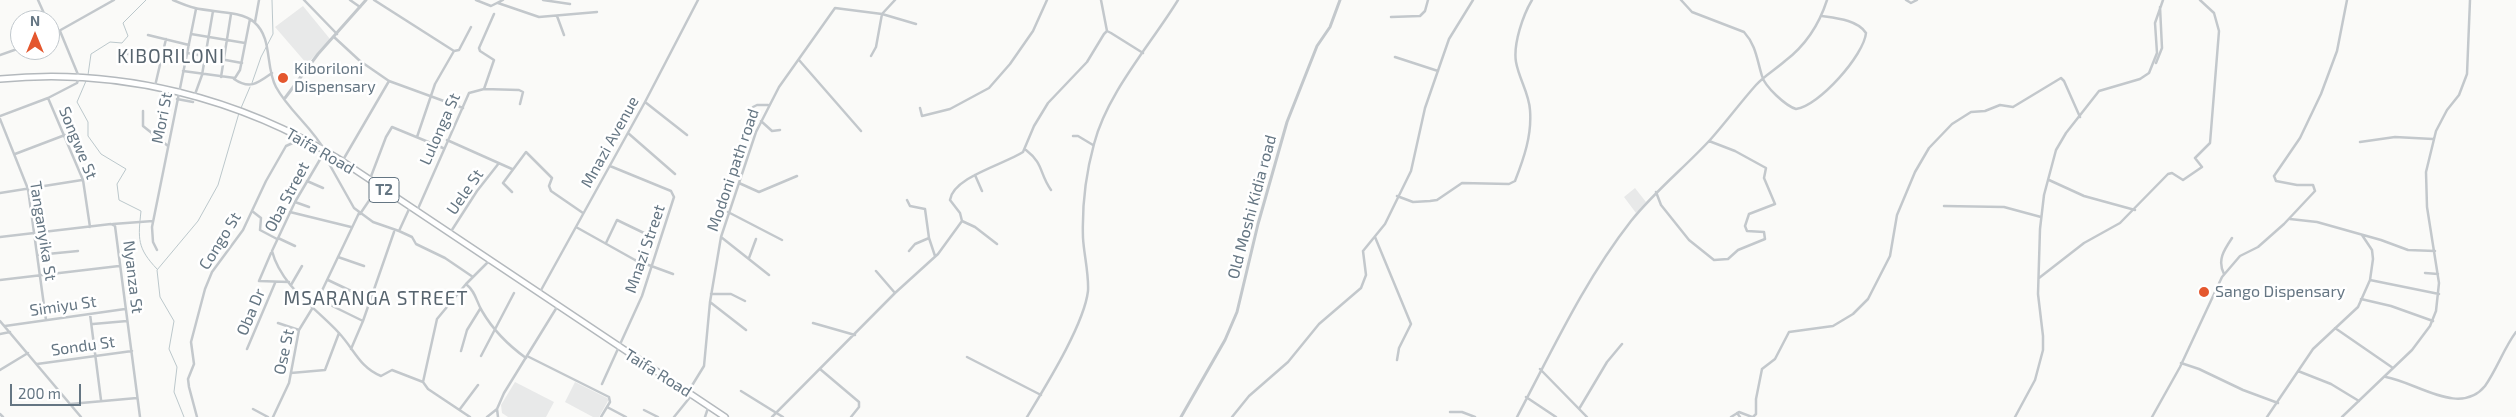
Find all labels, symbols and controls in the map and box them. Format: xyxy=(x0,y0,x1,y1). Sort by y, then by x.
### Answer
north arrow xyxy=(10,10,60,60)
text: N xyxy=(30,12,40,29)
district label: KIBORILONI xyxy=(116,46,226,68)
place label: Kiboriloni Dispensary xyxy=(294,59,376,97)
marker: Kiboriloni Dispensary xyxy=(276,71,290,85)
street label: Lulonga St xyxy=(416,90,464,168)
street label: Mori St xyxy=(148,91,176,145)
street label: Mnazi Avenue xyxy=(577,93,643,191)
street label: Songwe St xyxy=(55,104,101,182)
street label: Modoni path road xyxy=(703,106,763,234)
street label: Taifa Road xyxy=(282,124,358,178)
street label: Old Moshi Kidia road xyxy=(1224,133,1280,281)
street label: Oba Street xyxy=(261,159,313,235)
street label: Uele St xyxy=(442,166,488,218)
road number: T2 xyxy=(369,178,399,202)
street label: Tanganyika St xyxy=(26,180,60,282)
street label: Mnazi Street xyxy=(621,202,669,296)
street label: Congo St xyxy=(195,209,245,273)
street label: Nyanza St xyxy=(119,239,147,315)
place label: Sango Dispensary xyxy=(2215,282,2345,302)
marker: Sango Dispensary xyxy=(2197,285,2211,299)
street label: Oba Dr xyxy=(233,286,269,338)
district label: MSARANGA STREET xyxy=(282,288,470,310)
street label: Simiyu St xyxy=(28,292,98,320)
street label: Ose St xyxy=(270,328,298,376)
street label: Sondu St xyxy=(50,332,116,360)
street label: Taifa Road xyxy=(621,345,695,401)
scale bar xyxy=(12,374,84,406)
text: 200 m xyxy=(18,384,61,402)

